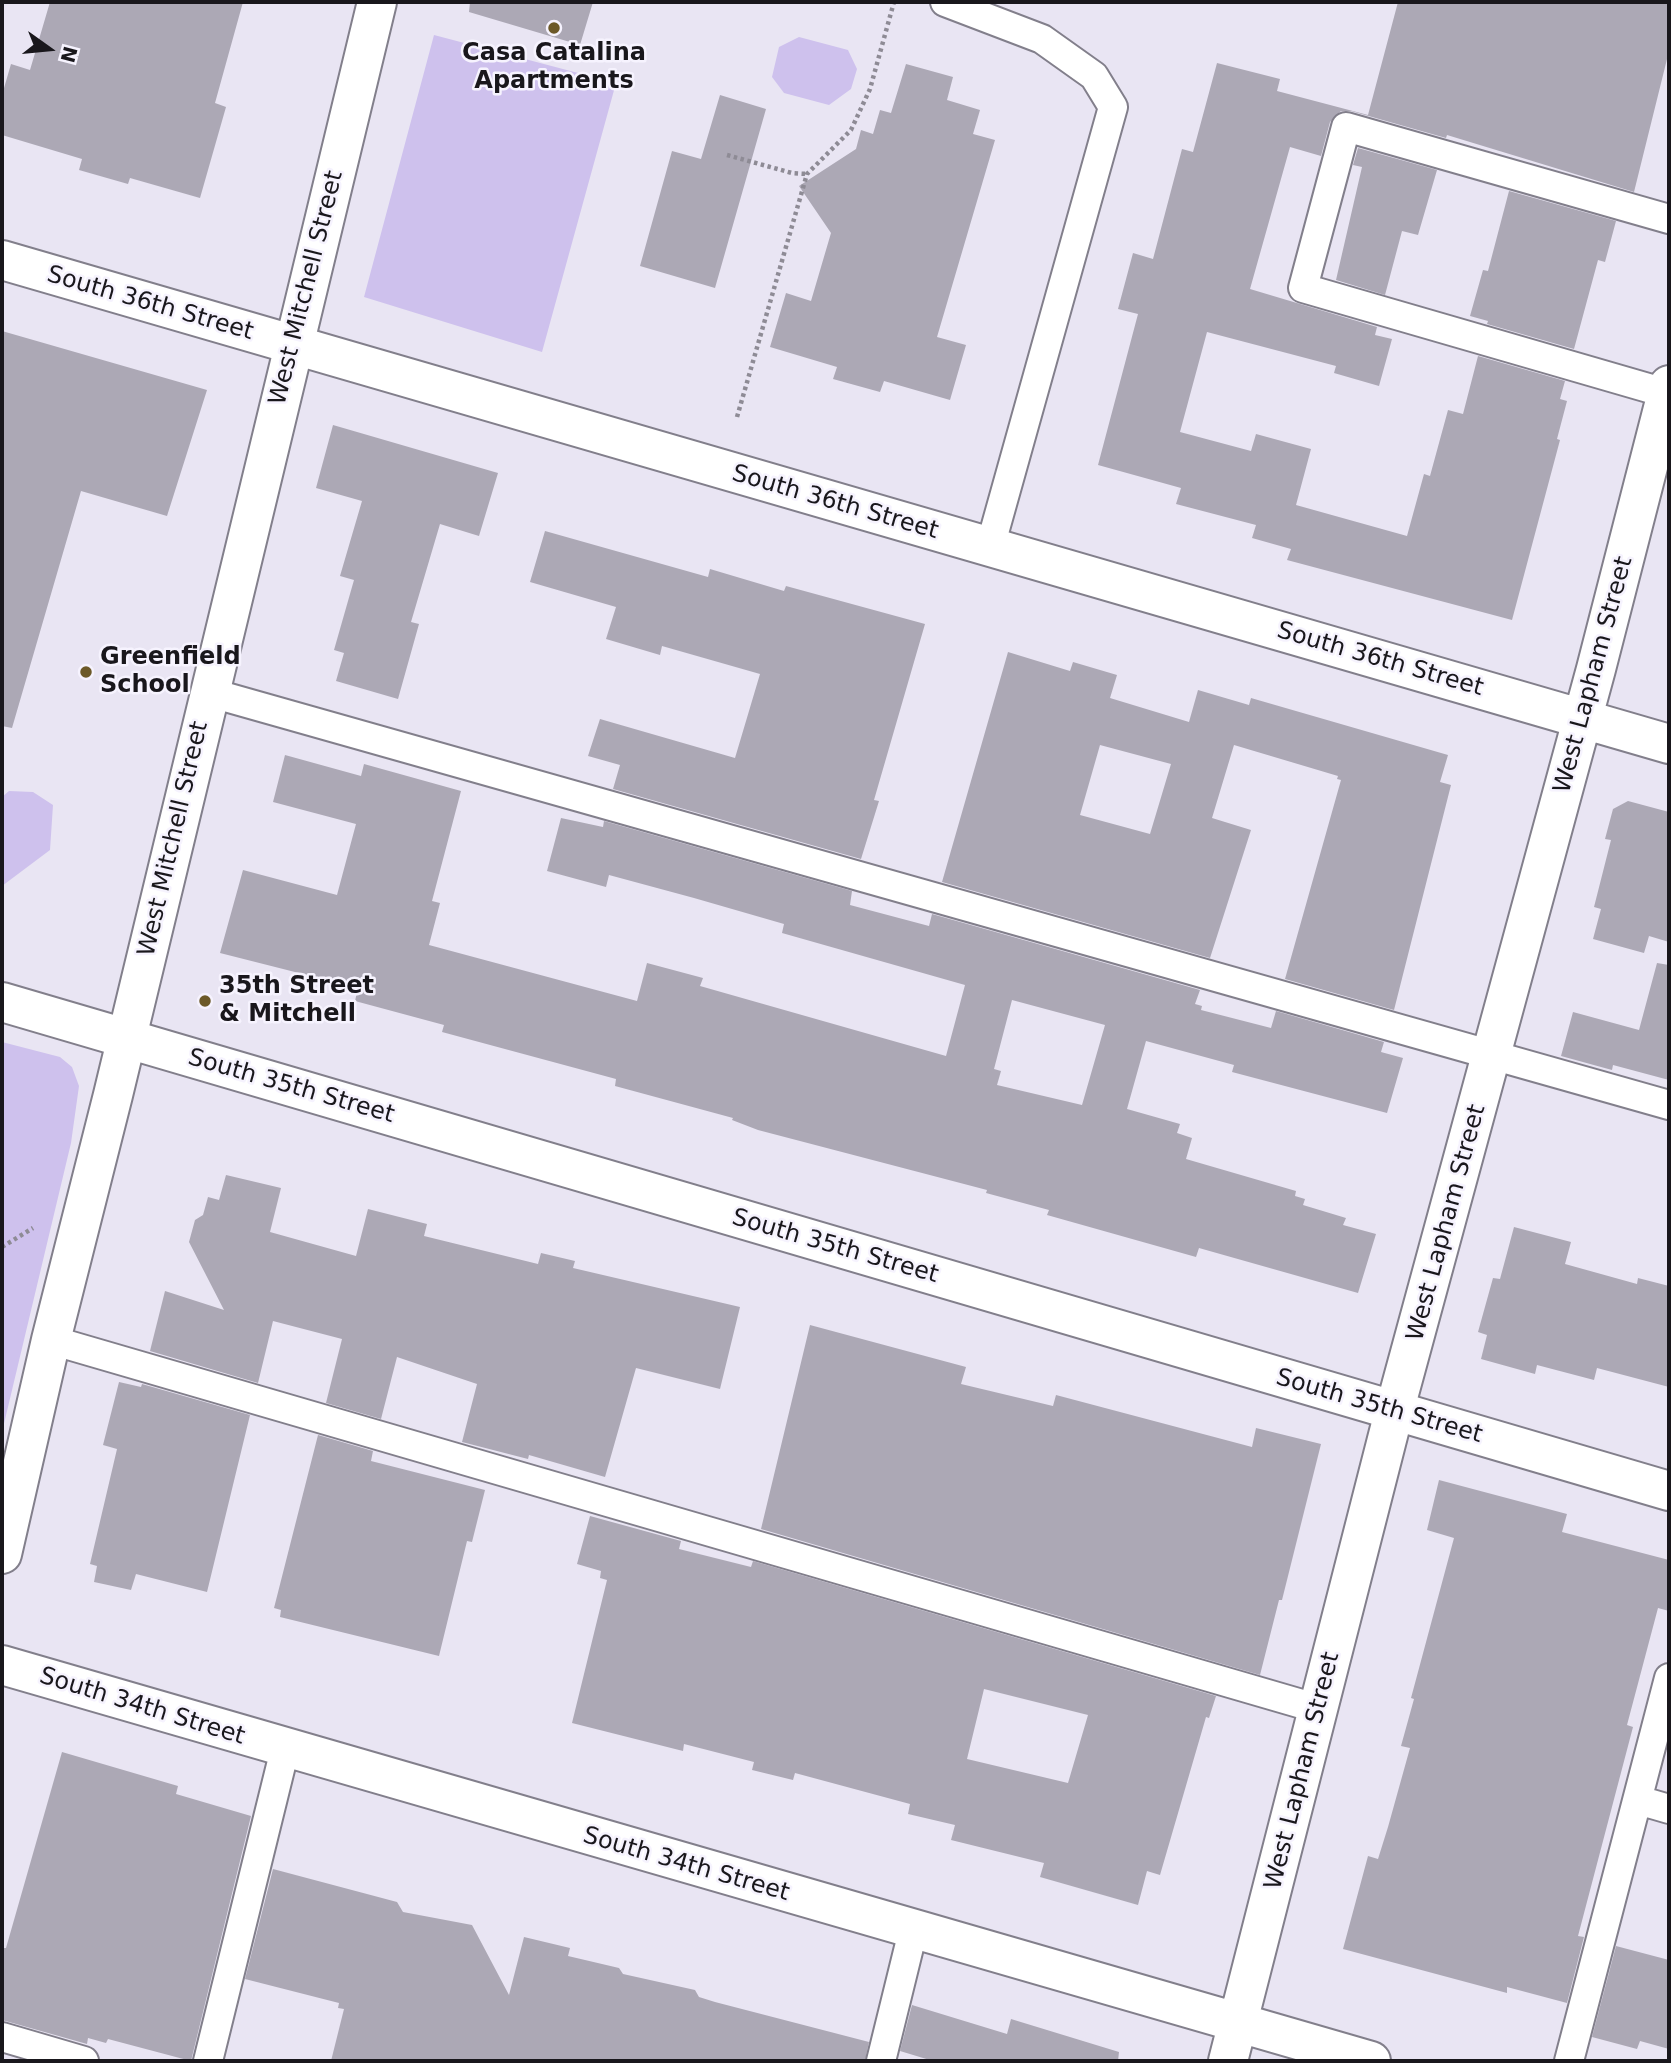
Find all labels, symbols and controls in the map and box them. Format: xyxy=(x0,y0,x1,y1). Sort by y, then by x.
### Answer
north arrow xyxy=(14,14,84,84)
marker: Casa Catalina Apartments xyxy=(546,20,562,36)
place label: Casa Catalina Apartments xyxy=(462,40,646,96)
text: N xyxy=(57,44,82,65)
street label: West Mitchell Street xyxy=(264,168,350,408)
street label: South 36th Street xyxy=(44,261,256,347)
street label: South 36th Street xyxy=(729,460,941,546)
street label: West Lapham Street xyxy=(1549,554,1639,796)
street label: South 36th Street xyxy=(1274,617,1486,703)
place label: Greenfield School xyxy=(100,644,241,700)
marker: Greenfield School xyxy=(78,664,94,680)
street label: West Mitchell Street xyxy=(133,719,215,959)
place label: 35th Street & Mitchell xyxy=(219,973,374,1029)
marker: 35th Street & Mitchell xyxy=(197,993,213,1009)
street label: South 35th Street xyxy=(185,1044,397,1130)
street label: West Lapham Street xyxy=(1402,1102,1492,1344)
street label: South 35th Street xyxy=(729,1204,941,1290)
street label: South 35th Street xyxy=(1273,1364,1485,1450)
street label: West Lapham Street xyxy=(1260,1649,1346,1893)
street label: South 34th Street xyxy=(36,1662,248,1752)
street label: South 34th Street xyxy=(580,1822,792,1908)

